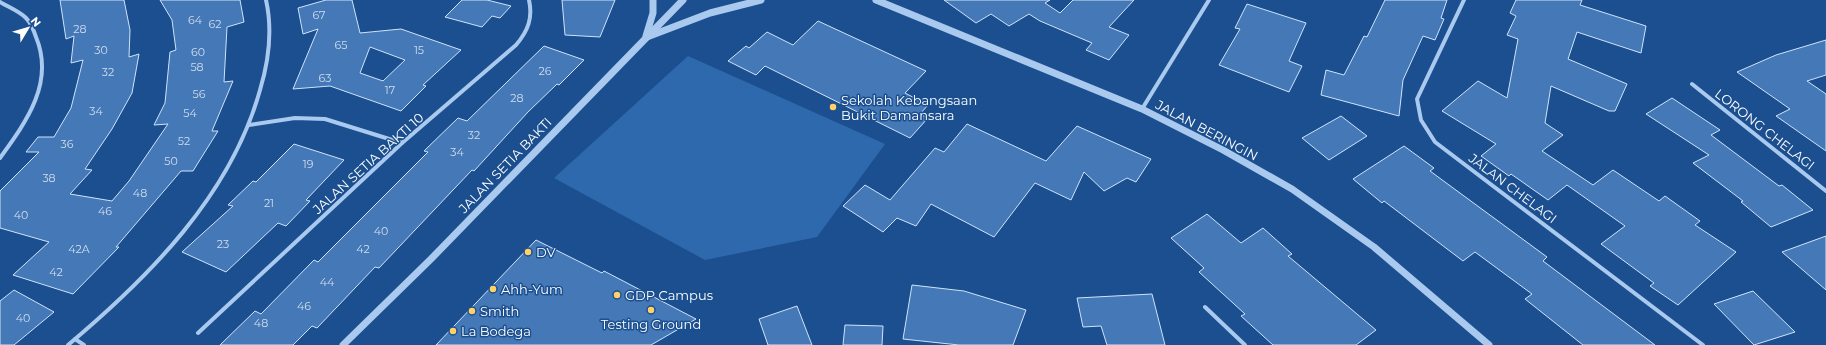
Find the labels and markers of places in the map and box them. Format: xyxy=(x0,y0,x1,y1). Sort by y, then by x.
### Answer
place label: Sekolah Kebangsaan Bukit Damansara xyxy=(841,92,977,123)
marker: Sekolah Kebangsaan Bukit Damansara xyxy=(828,102,838,112)
place label: DV xyxy=(536,244,556,260)
marker: DV xyxy=(523,247,533,257)
place label: Ahh-Yum xyxy=(501,281,563,297)
marker: Ahh-Yum xyxy=(488,284,498,294)
place label: GDP Campus xyxy=(625,287,713,303)
marker: GDP Campus xyxy=(612,290,622,300)
place label: Smith xyxy=(480,303,519,319)
marker: Testing Ground xyxy=(646,305,656,315)
marker: Smith xyxy=(467,306,477,316)
place label: Testing Ground xyxy=(601,316,701,332)
place label: La Bodega xyxy=(461,323,531,339)
marker: La Bodega xyxy=(448,326,458,336)

